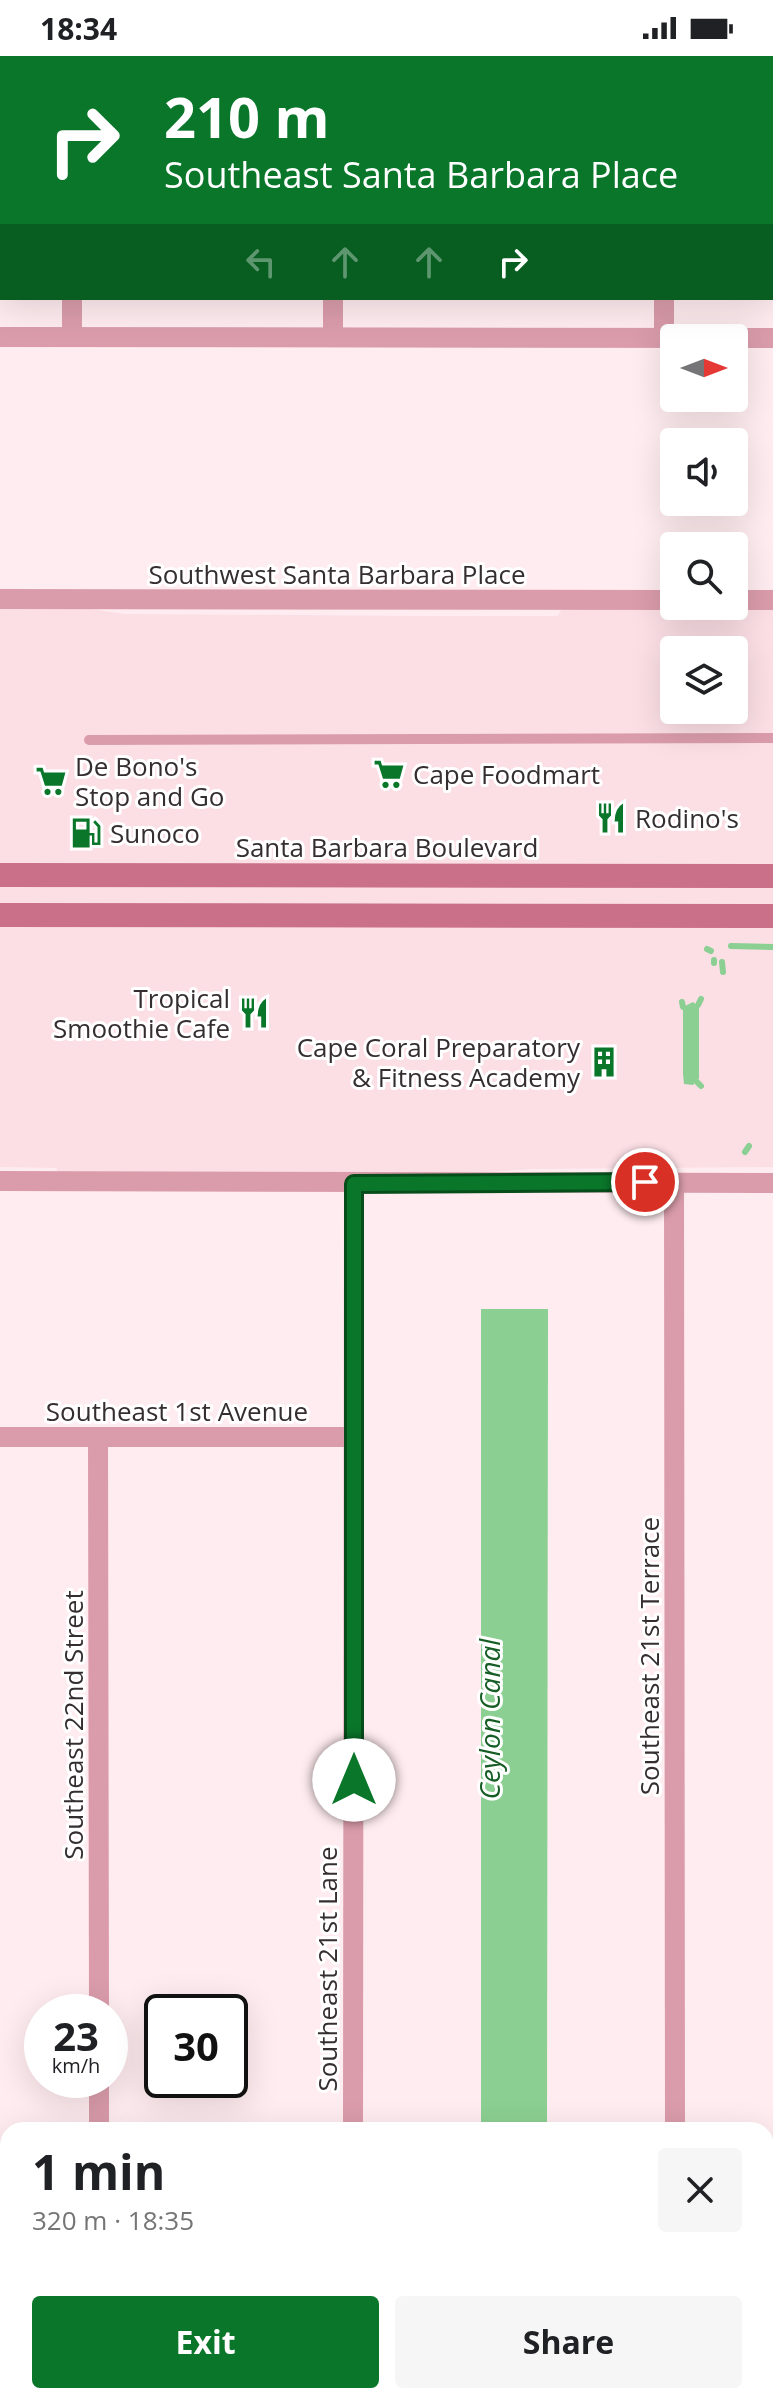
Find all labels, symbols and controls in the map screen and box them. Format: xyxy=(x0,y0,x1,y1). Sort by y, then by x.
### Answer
text: 18:34 xyxy=(40,8,117,49)
text: 210 m xyxy=(164,78,330,154)
icon: right xyxy=(32,88,136,192)
text: Southeast Santa Barbara Place xyxy=(164,150,678,199)
icon: left xyxy=(239,240,283,284)
icon: ahead xyxy=(323,240,367,284)
icon: ahead xyxy=(407,240,451,284)
icon: right xyxy=(491,240,535,284)
north arrow xyxy=(660,324,748,412)
map controls xyxy=(660,324,748,724)
button: sound xyxy=(660,428,748,516)
button: search xyxy=(660,532,748,620)
street label: Southwest Santa Barbara Place xyxy=(148,556,526,592)
button: layers xyxy=(660,636,748,724)
place label: De Bono's Stop and Go xyxy=(75,748,224,814)
place label: Cape Foodmart xyxy=(413,756,600,792)
supermarket icon: Cape Foodmart xyxy=(372,757,406,791)
supermarket icon: De Bono's Stop and Go xyxy=(34,764,68,798)
place label: Rodino's xyxy=(635,800,739,836)
restaurant icon: Rodino's xyxy=(594,801,628,835)
place label: Sunoco xyxy=(110,815,200,851)
fuel station icon: Sunoco xyxy=(69,816,103,850)
street label: Santa Barbara Boulevard xyxy=(236,829,538,865)
place label: Tropical Smoothie Cafe xyxy=(53,980,230,1046)
restaurant icon: Tropical Smoothie Cafe xyxy=(237,996,271,1030)
place label: Cape Coral Preparatory & Fitness Academy xyxy=(297,1029,581,1095)
building icon: Cape Coral Preparatory & Fitness Academy xyxy=(587,1045,621,1079)
pin xyxy=(611,1148,679,1216)
icon: arrive xyxy=(623,1160,667,1204)
street label: Southeast 1st Avenue xyxy=(46,1393,308,1429)
street label: Southeast 21st Terrace xyxy=(631,1517,667,1795)
street label: Southeast 22nd Street xyxy=(55,1590,91,1860)
water label: Ceylon Canal xyxy=(470,1638,508,1799)
position arrow xyxy=(312,1738,396,1822)
street label: Southeast 21st Lane xyxy=(309,1846,345,2092)
speed limit sign: 30 xyxy=(144,1994,248,2098)
text: 23 xyxy=(53,2008,99,2063)
text: km/h xyxy=(52,2052,100,2079)
text: 1 min xyxy=(32,2139,165,2204)
button: close xyxy=(658,2148,742,2232)
text: 320 m · 18:35 xyxy=(32,2202,194,2238)
button: Exit xyxy=(32,2296,379,2388)
button: Share xyxy=(395,2296,742,2388)

